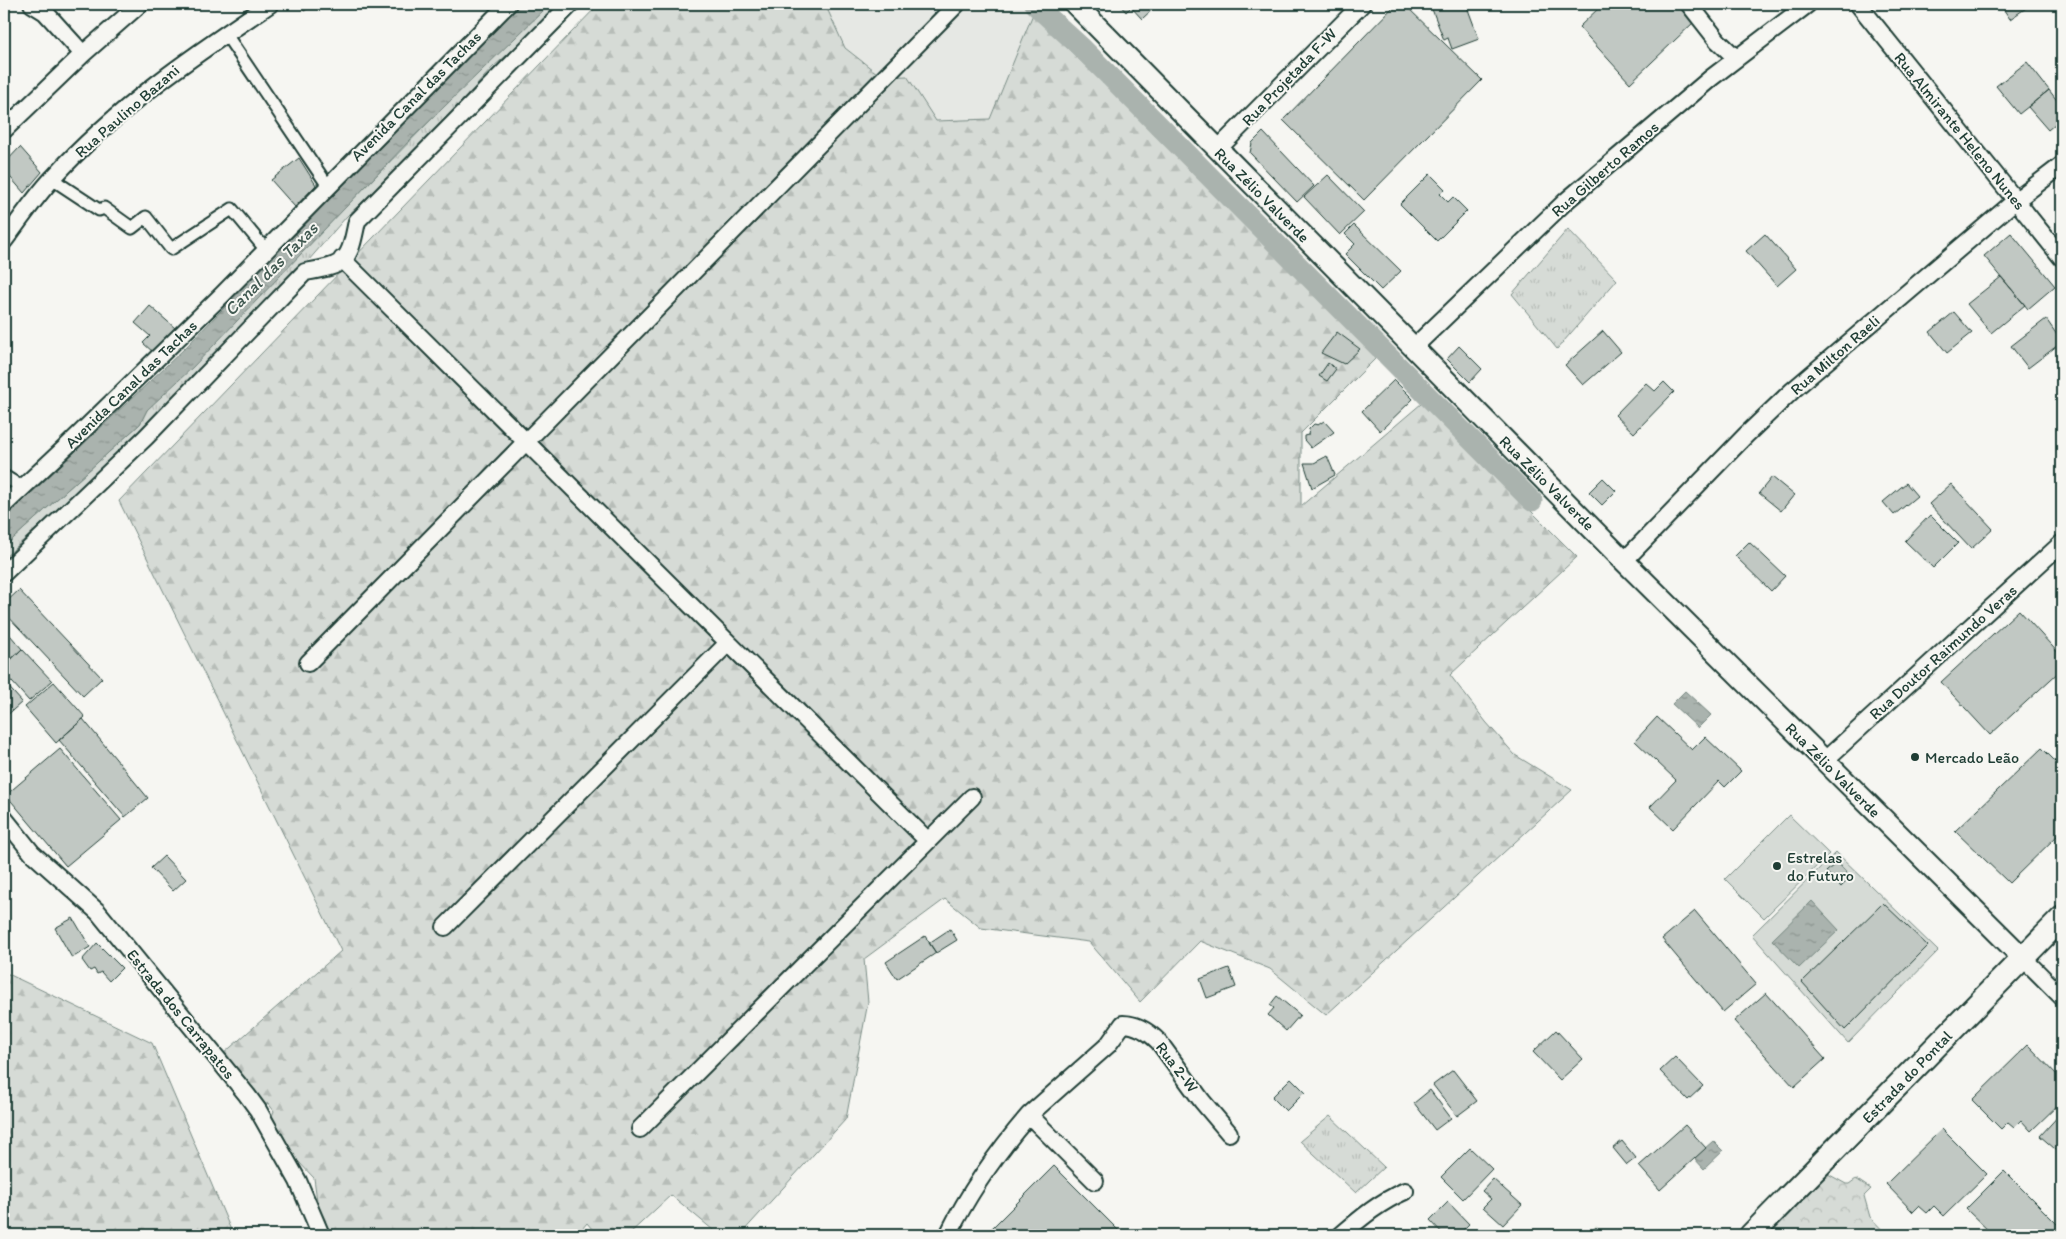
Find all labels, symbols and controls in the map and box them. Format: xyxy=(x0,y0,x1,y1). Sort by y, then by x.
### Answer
street label: Rua Projetada F-W xyxy=(1238,24,1341,130)
street label: Avenida Canal das Tachas xyxy=(347,27,485,165)
street label: Rua Almirante Heleno Nunes xyxy=(1891,48,2029,214)
street label: Rua Paulino Bazani xyxy=(71,60,183,162)
street label: Rua Gilberto Ramos xyxy=(1547,117,1663,221)
street label: Rua Zélio Valverde xyxy=(1211,144,1313,246)
water label: Canal das Taxas xyxy=(220,217,323,320)
street label: Rua Milton Raeli xyxy=(1786,311,1884,399)
street label: Avenida Canal das Tachas xyxy=(61,316,201,452)
street label: Rua Zélio Valverde xyxy=(1496,432,1598,534)
street label: Rua Doutor Raimundo Veras xyxy=(1865,581,2021,723)
street label: Rua Zélio Valverde xyxy=(1782,719,1884,821)
place label: Mercado Leão xyxy=(1925,748,2019,767)
marker: Mercado Leão xyxy=(1909,751,1921,763)
place label: Estrelas do Futuro xyxy=(1787,848,1854,885)
marker: Estrelas do Futuro xyxy=(1771,860,1783,872)
street label: Estrada dos Carrapatos xyxy=(123,945,239,1083)
street label: Estrada do Pontal xyxy=(1858,1026,1956,1127)
street label: Rua 2-W xyxy=(1152,1038,1202,1096)

